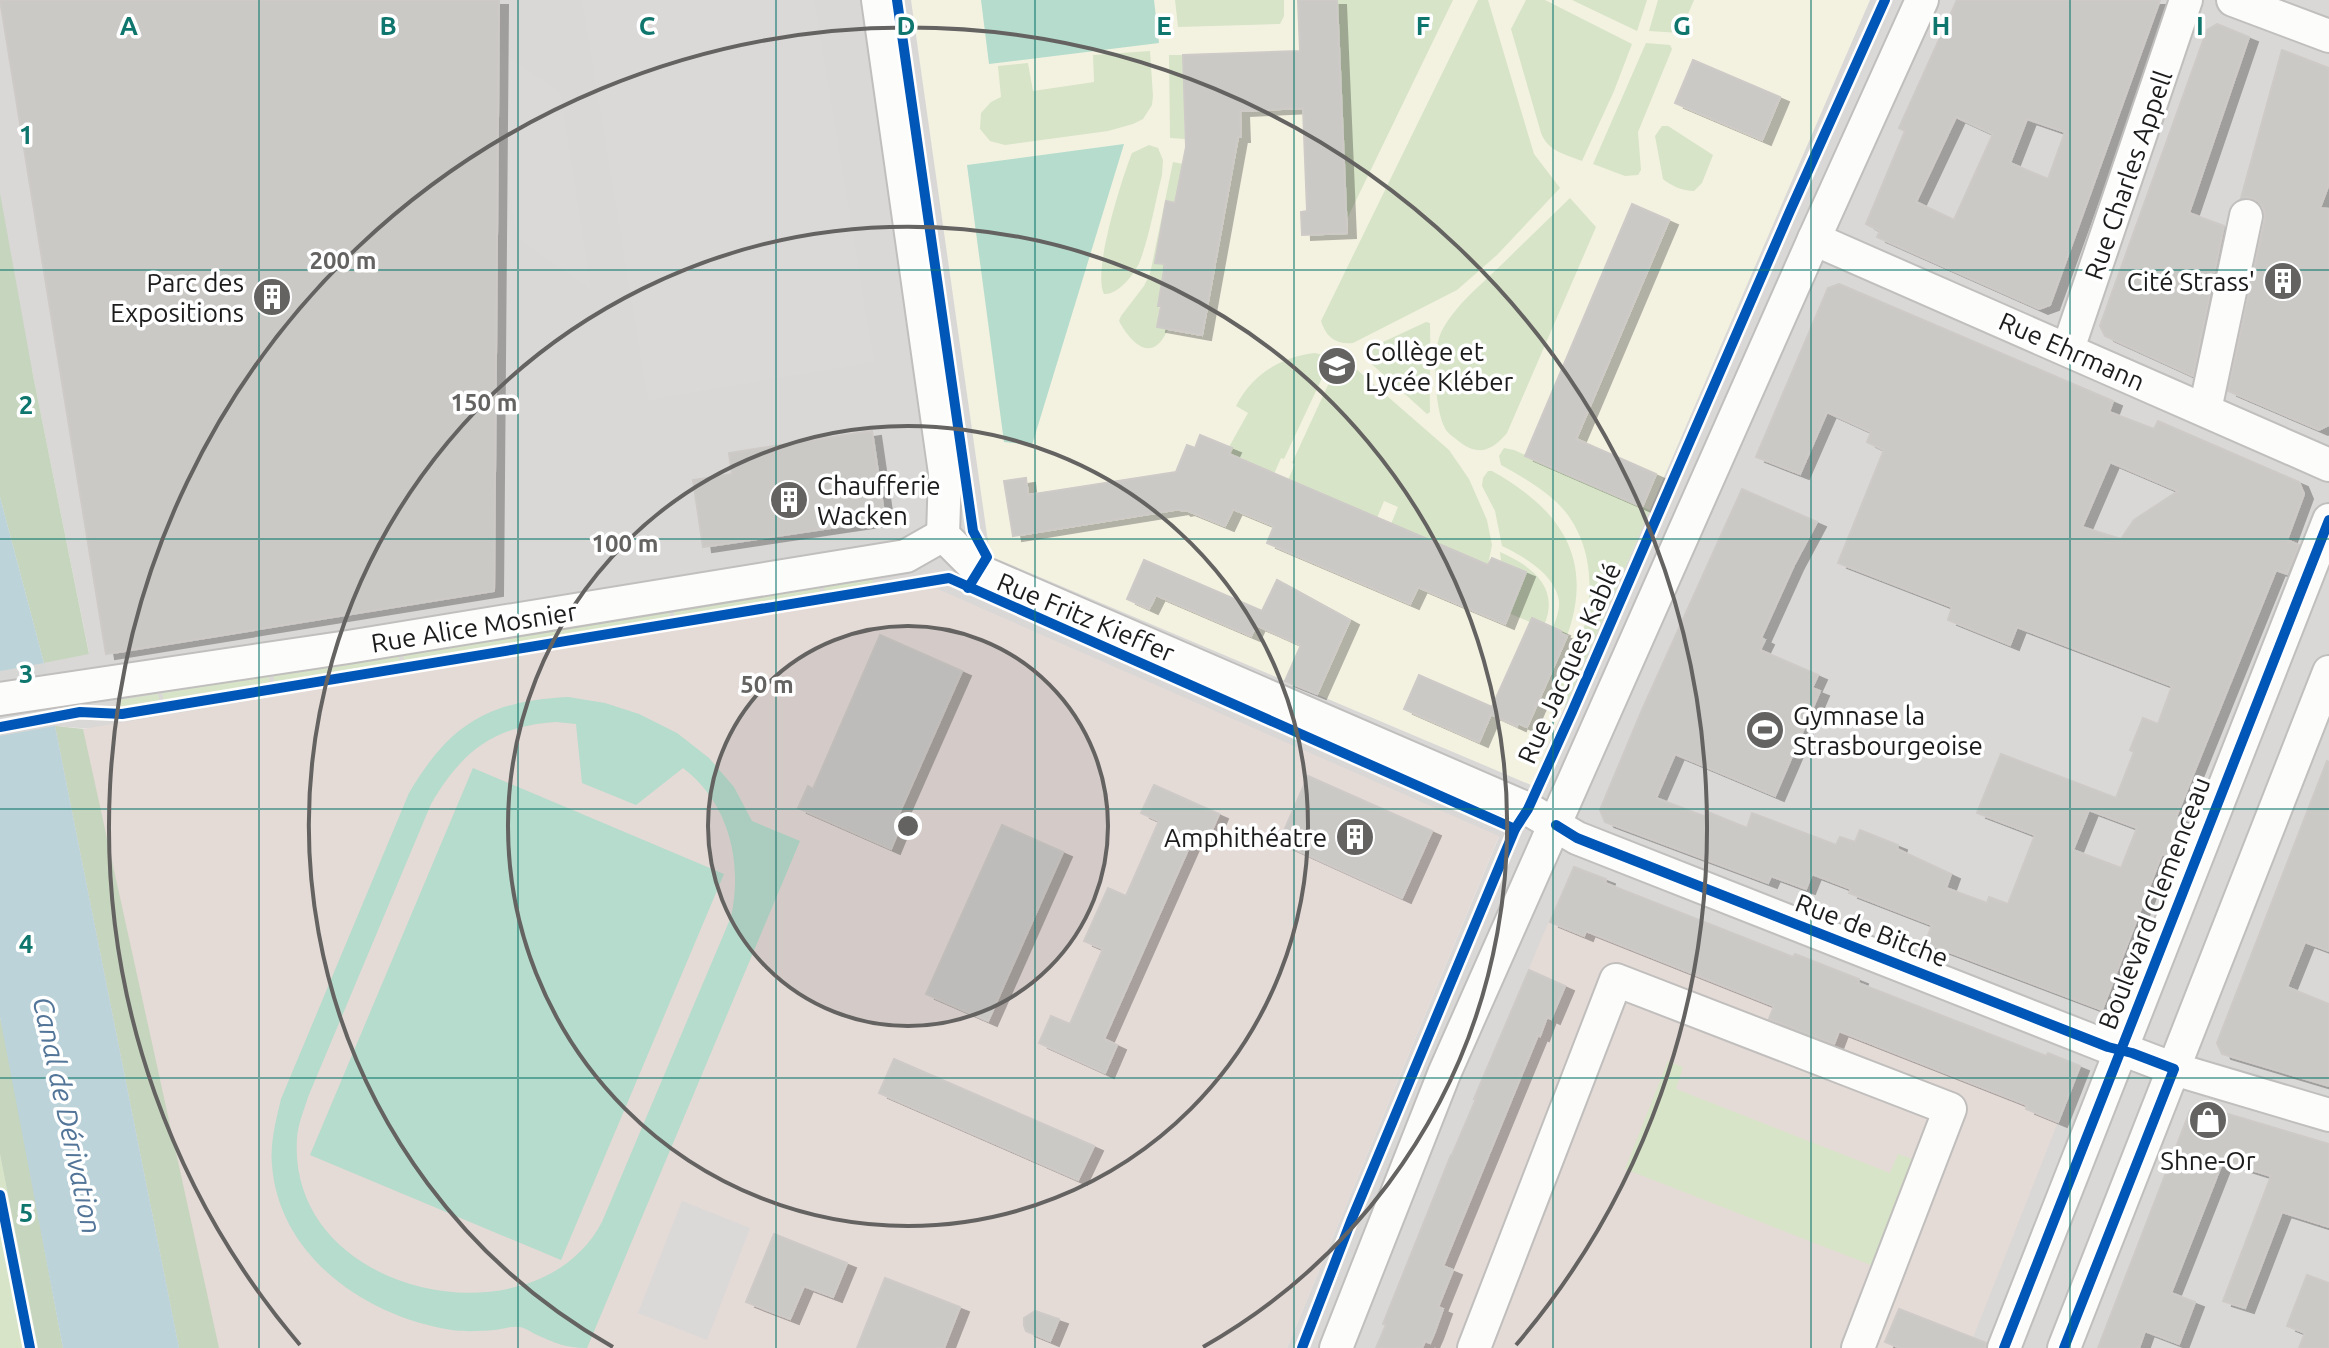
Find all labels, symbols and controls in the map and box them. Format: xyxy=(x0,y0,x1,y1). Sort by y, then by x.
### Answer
text: A xyxy=(120,11,139,40)
text: B xyxy=(379,11,397,40)
text: C xyxy=(639,11,656,40)
text: D xyxy=(897,11,915,40)
text: E xyxy=(1156,11,1172,40)
text: F xyxy=(1416,11,1430,40)
text: G xyxy=(1673,11,1691,40)
text: H xyxy=(1932,11,1950,40)
text: I xyxy=(2196,11,2204,40)
street label: Rue Charles Appell xyxy=(2079,67,2177,283)
text: 1 xyxy=(19,120,33,149)
text: 200 m xyxy=(310,247,376,274)
building icon: Cité Strass' xyxy=(2262,260,2304,302)
place label: Cité Strass' xyxy=(2127,267,2255,296)
place label: Parc des Expositions xyxy=(110,268,244,327)
building icon: Parc des Expositions xyxy=(251,276,293,318)
street label: Rue Ehrmann xyxy=(1995,306,2149,396)
place label: Collège et Lycée Kléber xyxy=(1365,337,1514,396)
school or university icon: Collège et Lycée Kléber xyxy=(1316,345,1358,387)
text: 150 m xyxy=(451,389,517,416)
text: 2 xyxy=(19,390,33,419)
place label: Chaufferie Wacken xyxy=(817,471,941,530)
building icon: Chaufferie Wacken xyxy=(768,479,810,521)
text: 100 m xyxy=(592,530,658,557)
street label: Rue Jacques Kablé xyxy=(1512,558,1626,768)
street label: Rue Fritz Kieffer xyxy=(993,567,1179,668)
street label: Rue Alice Mosnier xyxy=(369,596,579,658)
text: 3 xyxy=(19,659,33,688)
text: 50 m xyxy=(740,671,794,698)
place label: Gymnase la Strasbourgeoise xyxy=(1793,701,1983,760)
sports icon: Gymnase la Strasbourgeoise xyxy=(1744,709,1786,751)
street label: Boulevard Clemenceau xyxy=(2092,773,2216,1033)
centre of rings xyxy=(894,812,922,840)
building icon: Amphithéatre xyxy=(1334,816,1376,858)
place label: Amphithéatre xyxy=(1164,823,1327,852)
street label: Rue de Bitche xyxy=(1792,888,1952,972)
text: 4 xyxy=(19,929,33,958)
water label: Canal de Dérivation xyxy=(28,993,108,1237)
shop icon: Shne-Or xyxy=(2187,1099,2229,1141)
place label: Shne-Or xyxy=(2160,1146,2256,1175)
text: 5 xyxy=(19,1198,33,1227)

